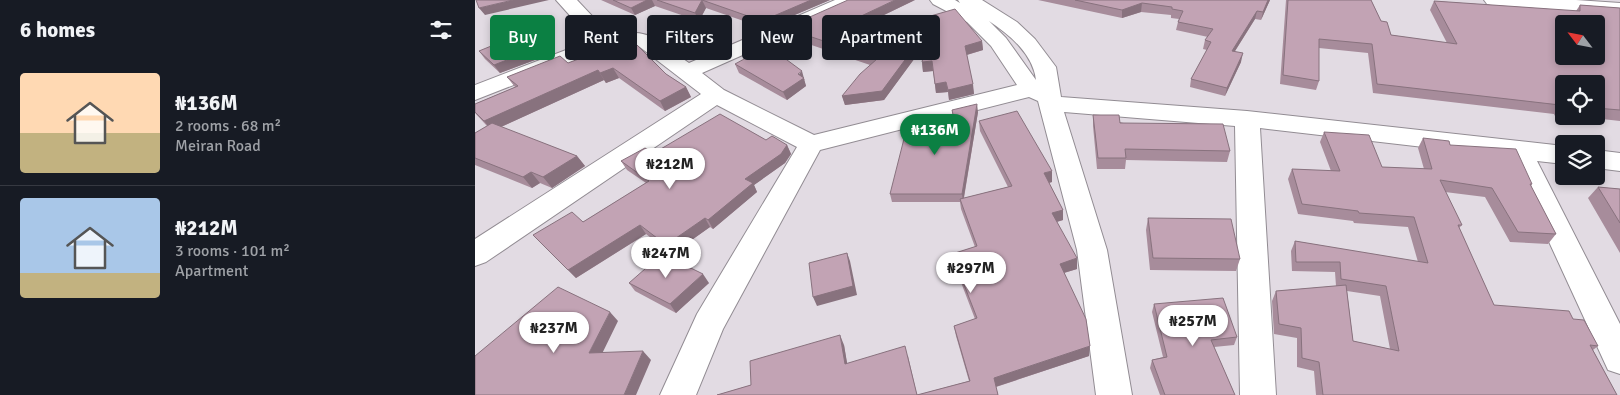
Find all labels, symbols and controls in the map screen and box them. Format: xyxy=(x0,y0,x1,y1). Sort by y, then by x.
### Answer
chip: Buy xyxy=(490,15,555,60)
chip: Rent xyxy=(565,15,637,60)
chip: Filters xyxy=(647,15,732,60)
chip: New xyxy=(742,15,812,60)
chip: Apartment xyxy=(822,15,940,60)
north arrow xyxy=(1555,15,1605,65)
map controls xyxy=(1555,15,1605,185)
icon: filters xyxy=(427,16,455,44)
text: 6 homes xyxy=(20,17,95,43)
button: locate xyxy=(1555,75,1605,125)
text: ₦136M xyxy=(175,90,238,116)
icon: home xyxy=(60,93,120,153)
pin: ₦136M xyxy=(900,114,970,156)
text: 2 rooms · 68 m² xyxy=(175,116,281,136)
text: ₦136M xyxy=(911,120,959,140)
button: layers xyxy=(1555,135,1605,185)
text: Meiran Road xyxy=(175,136,261,156)
pin: ₦212M xyxy=(635,148,705,190)
text: ₦212M xyxy=(646,154,694,174)
text: ₦212M xyxy=(175,215,238,241)
icon: home xyxy=(60,218,120,278)
pin: ₦247M xyxy=(631,236,701,279)
text: 3 rooms · 101 m² xyxy=(175,241,290,261)
text: ₦247M xyxy=(642,243,690,263)
pin: ₦297M xyxy=(936,252,1006,294)
text: ₦297M xyxy=(947,258,995,278)
text: Apartment xyxy=(175,261,248,281)
pin: ₦257M xyxy=(1158,304,1228,347)
text: ₦257M xyxy=(1169,311,1217,331)
pin: ₦237M xyxy=(519,312,589,354)
text: ₦237M xyxy=(530,318,578,338)

